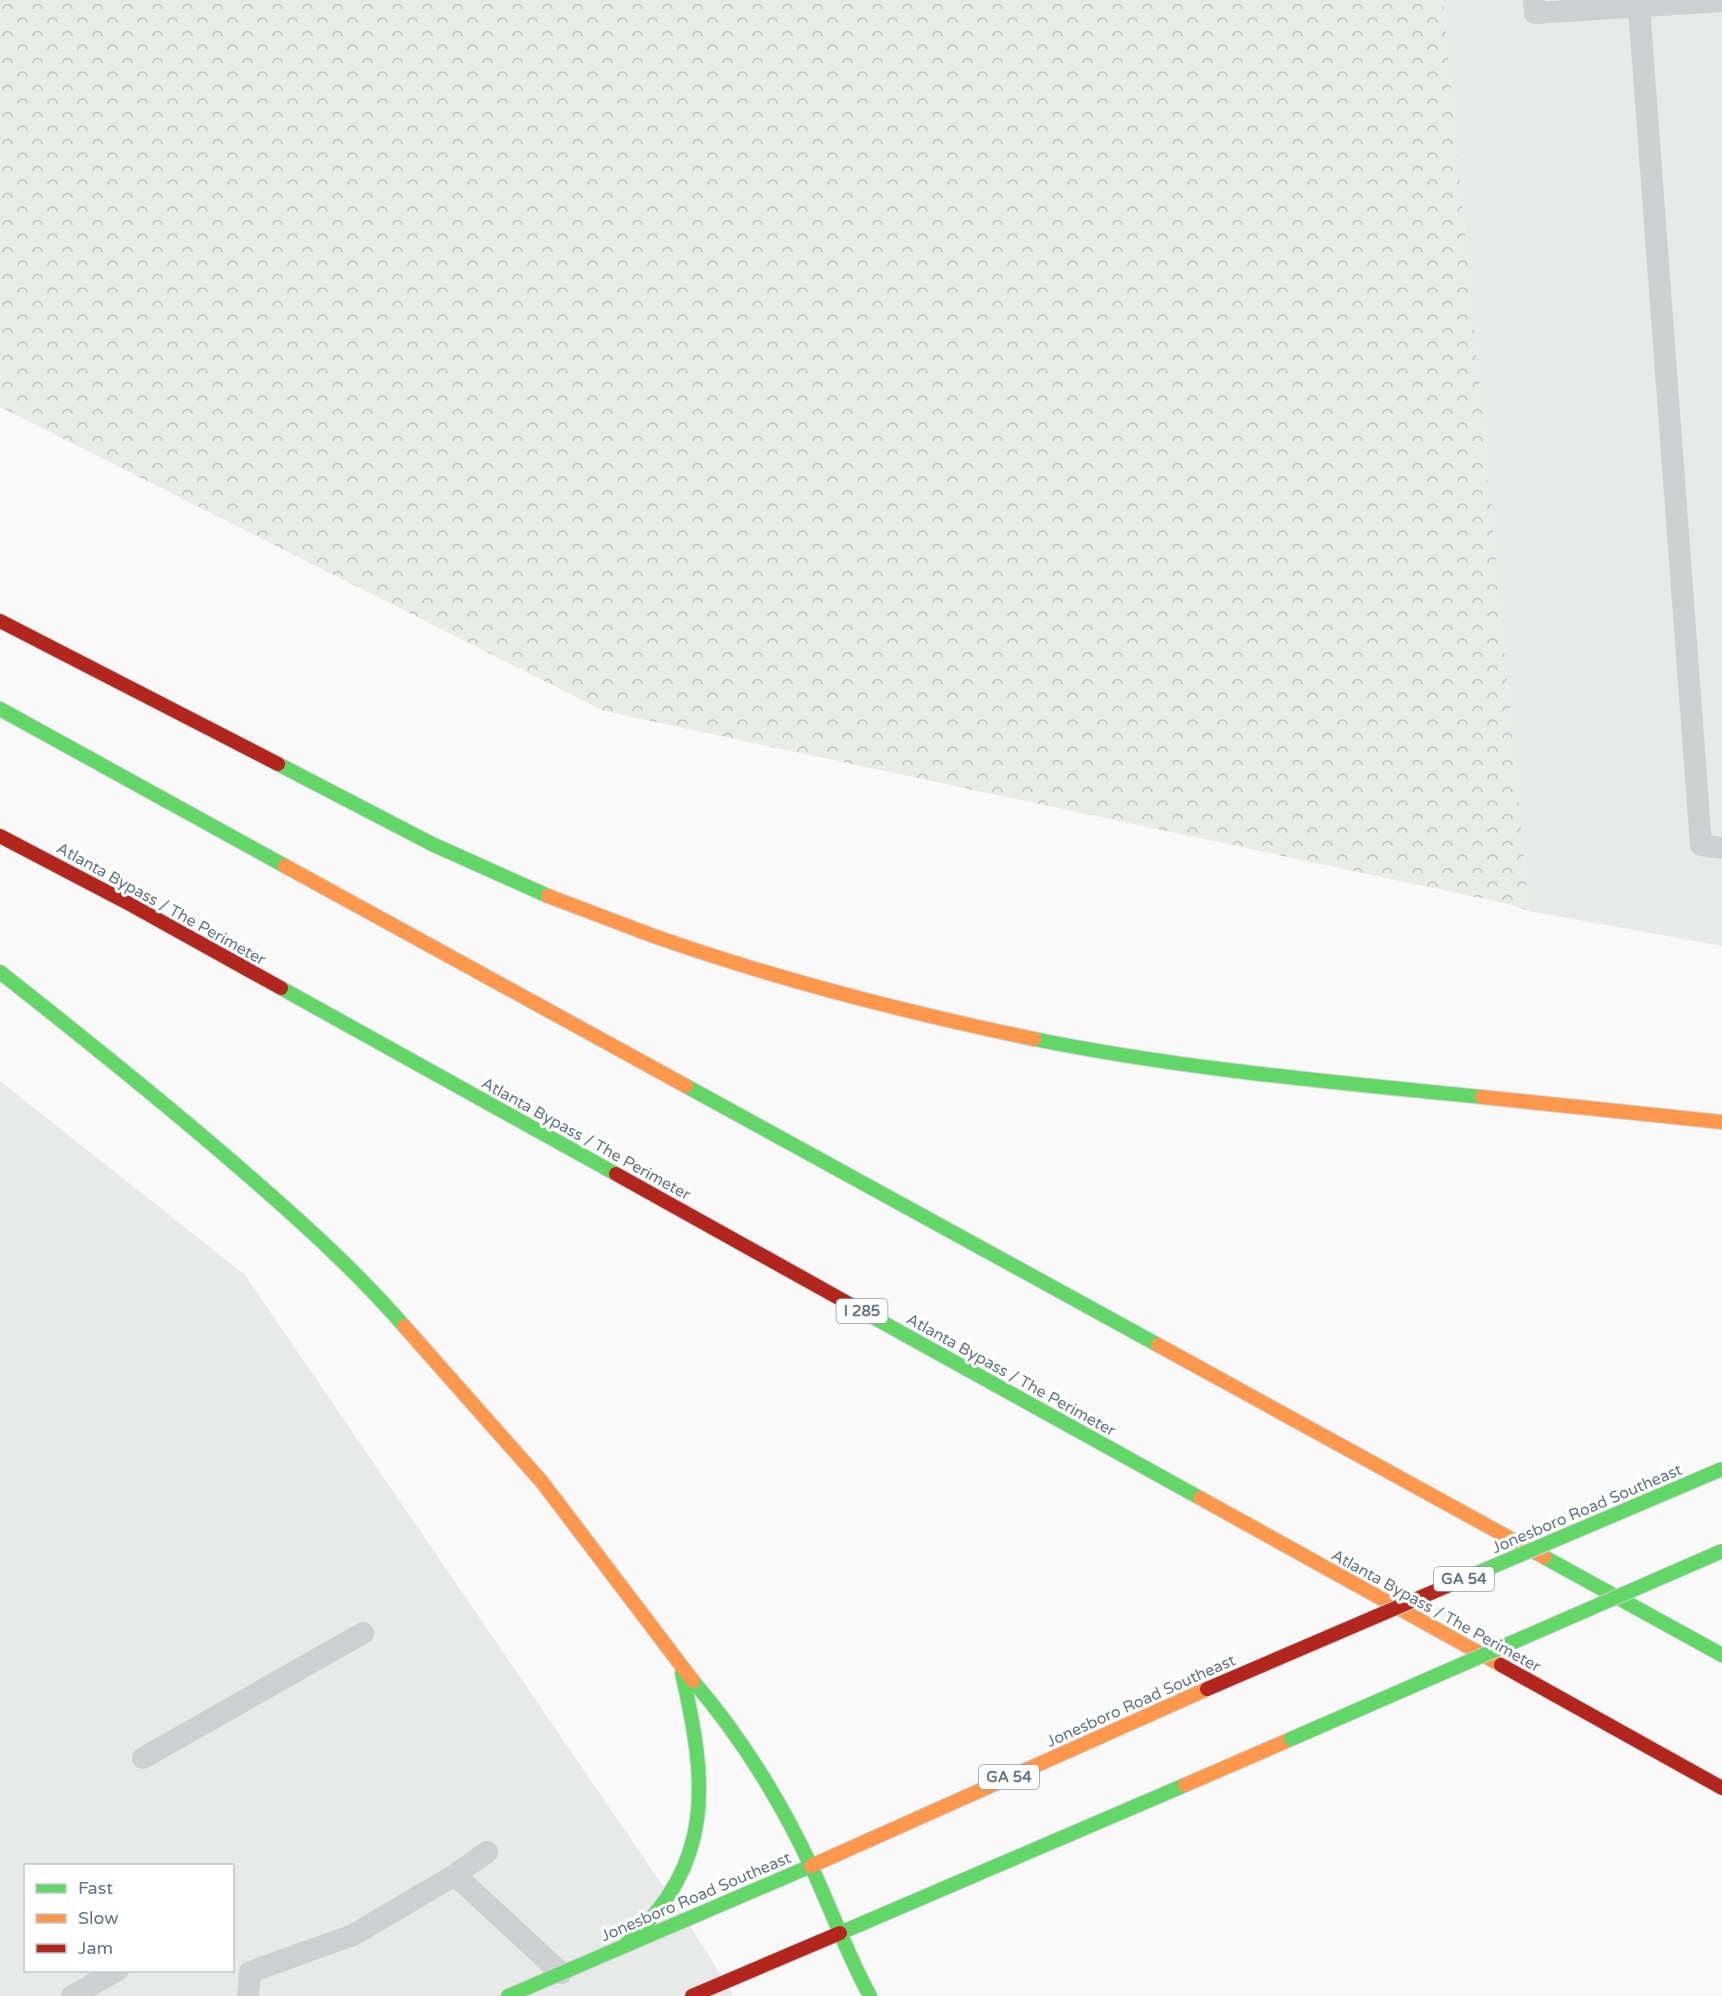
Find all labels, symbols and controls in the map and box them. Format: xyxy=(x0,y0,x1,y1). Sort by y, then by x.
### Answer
street label: Atlanta Bypass / The Perimeter xyxy=(53,838,270,970)
street label: Atlanta Bypass / The Perimeter xyxy=(478,1073,695,1205)
road number: I 285 xyxy=(836,1299,888,1323)
street label: Atlanta Bypass / The Perimeter xyxy=(903,1309,1120,1441)
street label: Jonesboro Road Southeast xyxy=(1489,1460,1685,1558)
street label: Atlanta Bypass / The Perimeter xyxy=(1328,1545,1545,1677)
road number: GA 54 xyxy=(1434,1567,1494,1591)
street label: Jonesboro Road Southeast xyxy=(1043,1650,1239,1752)
road number: GA 54 xyxy=(979,1765,1039,1789)
street label: Jonesboro Road Southeast xyxy=(598,1848,794,1946)
legend xyxy=(24,1864,234,1972)
text: Fast xyxy=(78,1877,113,1899)
text: Slow xyxy=(78,1907,119,1929)
text: Jam xyxy=(78,1937,113,1959)

